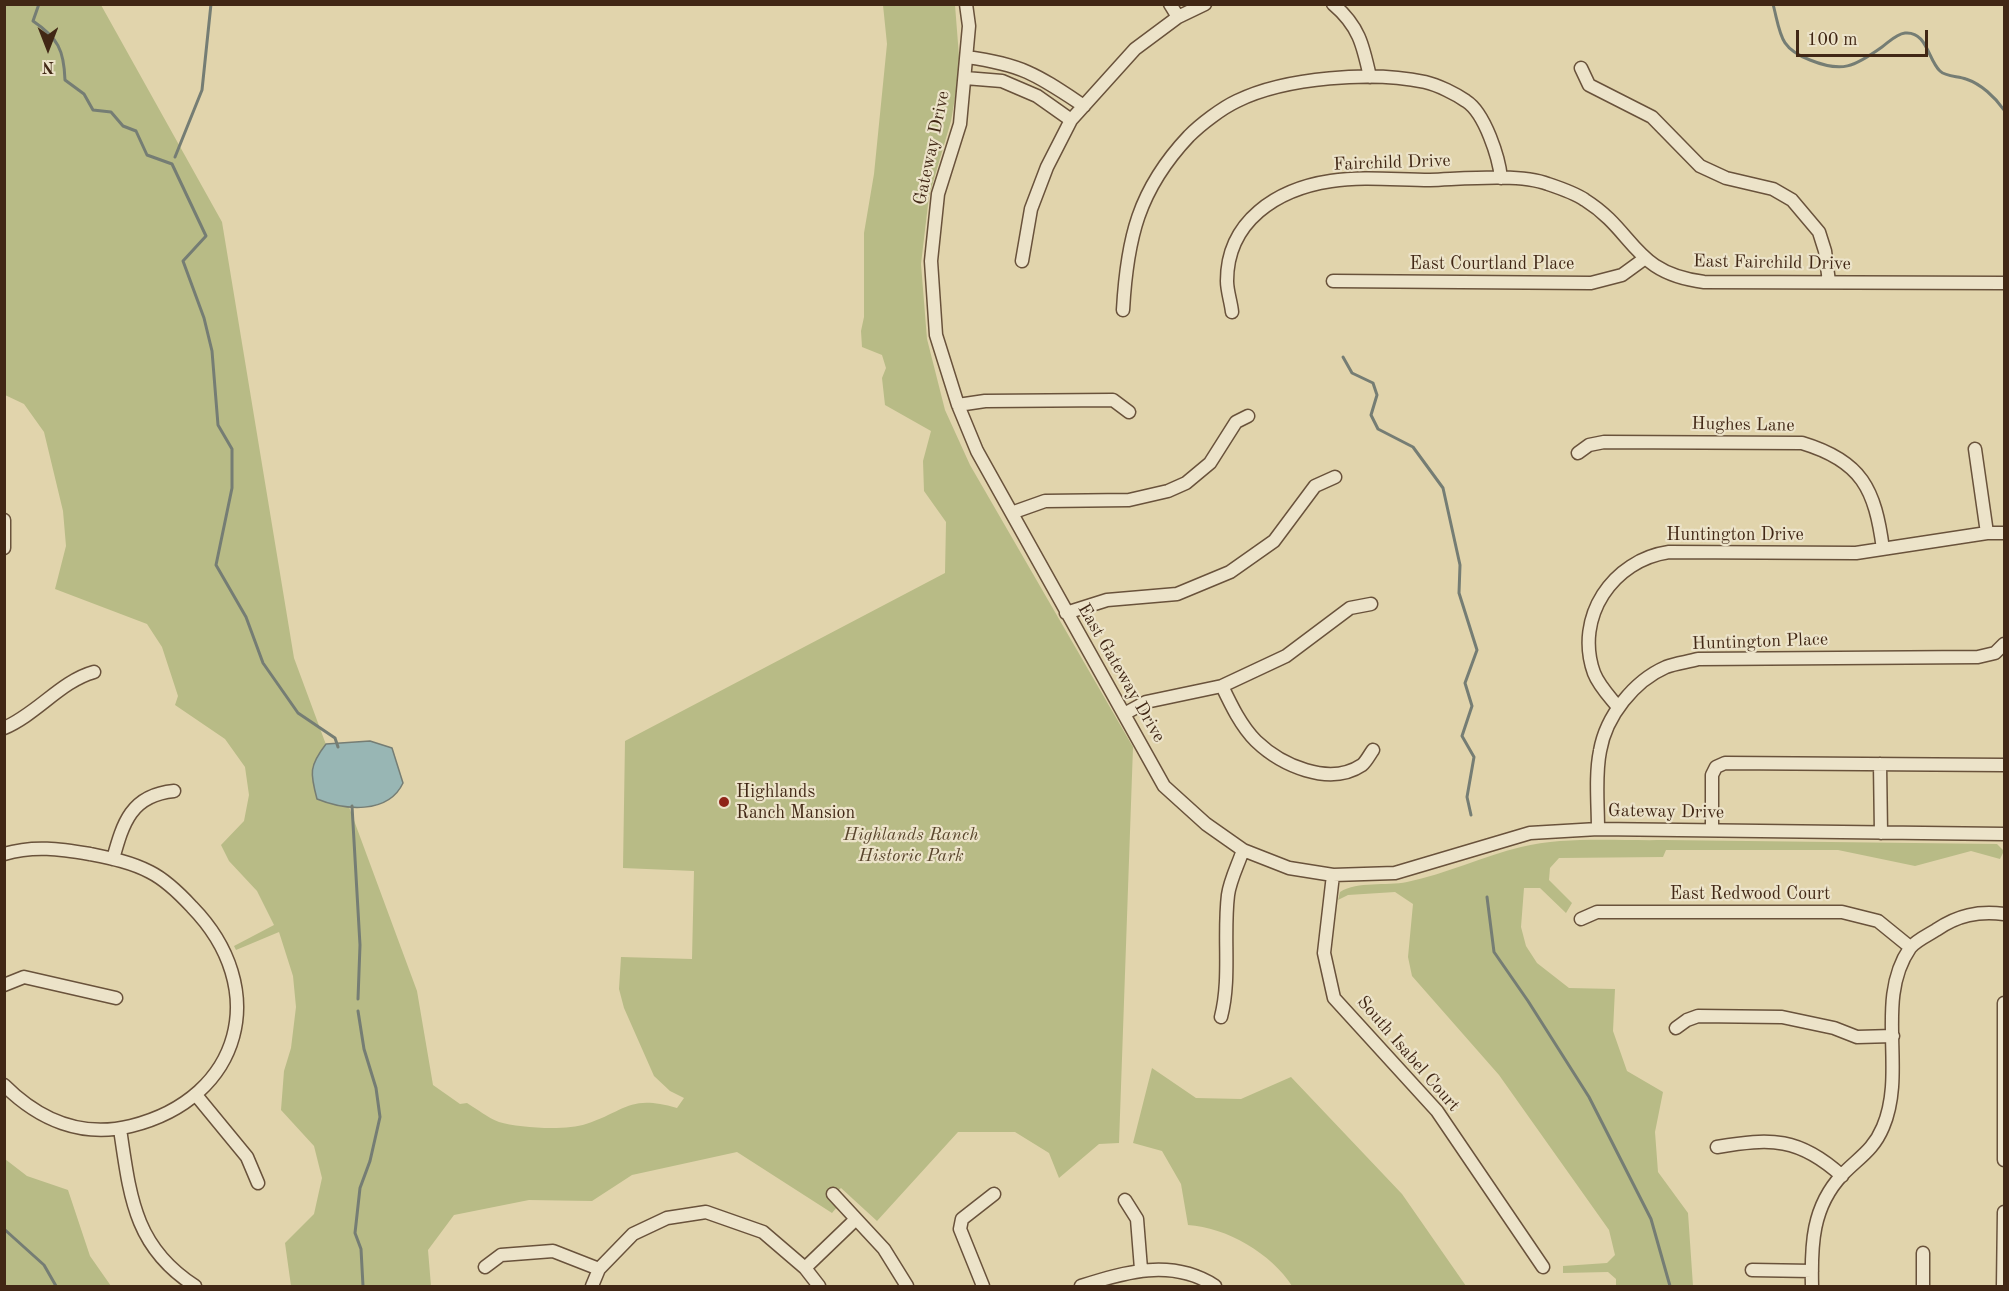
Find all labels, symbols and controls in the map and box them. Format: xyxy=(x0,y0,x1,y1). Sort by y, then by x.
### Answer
north arrow xyxy=(18,18,78,78)
scale bar xyxy=(1799,18,1931,56)
text: 100 m xyxy=(1807,31,1858,49)
text: N xyxy=(42,58,54,74)
street label: Gateway Drive xyxy=(909,89,955,207)
street label: Fairchild Drive xyxy=(1333,150,1451,176)
street label: East Fairchild Drive xyxy=(1693,251,1851,275)
street label: East Courtland Place xyxy=(1410,253,1574,275)
street label: Hughes Lane xyxy=(1691,413,1795,437)
street label: Huntington Drive xyxy=(1666,524,1804,546)
street label: East Gateway Drive xyxy=(1072,600,1170,746)
street label: Huntington Place xyxy=(1692,629,1828,655)
place label: Highlands Ranch Mansion xyxy=(736,781,855,824)
marker: Highlands Ranch Mansion xyxy=(717,795,731,809)
street label: Gateway Drive xyxy=(1608,800,1724,824)
park label: Highlands Ranch Historic Park xyxy=(843,824,979,866)
street label: East Redwood Court xyxy=(1670,883,1830,905)
street label: South Isabel Court xyxy=(1352,992,1464,1116)

